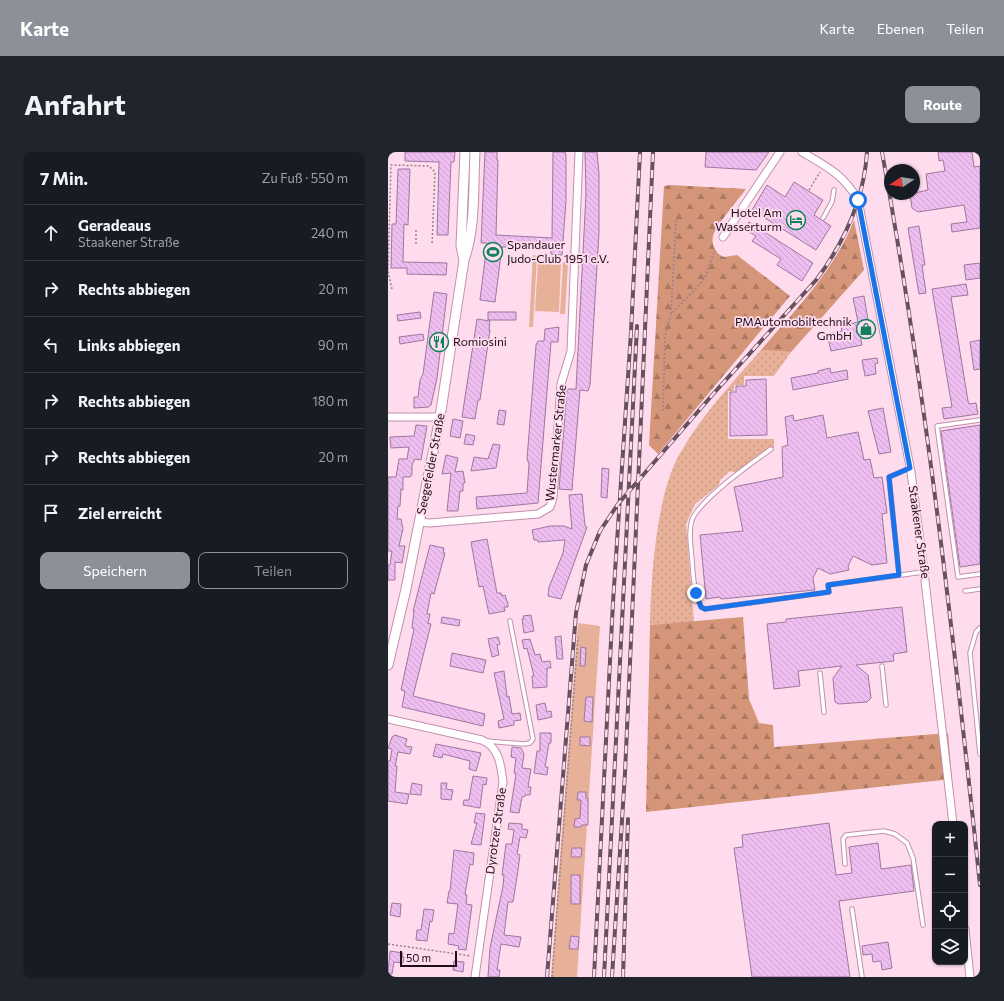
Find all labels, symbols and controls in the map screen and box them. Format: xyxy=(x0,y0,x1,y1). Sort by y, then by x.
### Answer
text: Karte xyxy=(20,17,69,40)
text: Karte xyxy=(819,20,855,37)
text: Ebenen xyxy=(877,20,924,37)
text: Teilen xyxy=(946,20,984,37)
button: Route xyxy=(905,86,980,123)
text: Anfahrt xyxy=(24,87,126,121)
north arrow xyxy=(884,164,920,200)
text: 7 Min. xyxy=(40,168,88,189)
text: Zu Fuß · 550 m xyxy=(262,170,348,186)
route start xyxy=(849,191,867,209)
place label: Hotel Am Wasserturm xyxy=(715,205,782,233)
hotel icon: Hotel Am Wasserturm xyxy=(785,209,807,231)
text: Geradeaus xyxy=(78,216,151,234)
icon: ahead xyxy=(40,222,62,244)
text: 240 m xyxy=(311,225,348,241)
text: Staakener Straße xyxy=(78,234,179,250)
place label: Spandauer Judo-Club 1951 e.V. xyxy=(507,237,609,266)
sports icon: Spandauer Judo-Club 1951 e.V. xyxy=(482,241,504,263)
icon: right xyxy=(40,278,62,300)
text: Rechts abbiegen xyxy=(78,280,190,298)
text: 20 m xyxy=(319,281,348,297)
place label: PMAutomobiltechnik GmbH xyxy=(735,314,852,342)
shop icon: PMAutomobiltechnik GmbH xyxy=(855,318,877,340)
restaurant icon: Romiosini xyxy=(428,331,450,353)
icon: left xyxy=(40,334,62,356)
place label: Romiosini xyxy=(453,334,507,348)
text: Links abbiegen xyxy=(78,336,180,354)
text: 90 m xyxy=(318,337,348,353)
street label: Wustermarker Straße xyxy=(542,384,568,502)
icon: right xyxy=(40,390,62,412)
text: Rechts abbiegen xyxy=(78,392,190,410)
text: 180 m xyxy=(312,393,348,409)
street label: Seegefelder Straße xyxy=(413,412,447,516)
icon: right xyxy=(40,446,62,468)
text: Rechts abbiegen xyxy=(78,448,190,466)
text: 20 m xyxy=(319,449,348,465)
street label: Staakener Straße xyxy=(907,485,933,579)
icon: arrive xyxy=(40,502,62,524)
text: Ziel erreicht xyxy=(78,504,162,522)
button: Speichern xyxy=(40,552,190,589)
button: Teilen xyxy=(198,552,348,589)
route end xyxy=(687,584,705,602)
street label: Dyrotzer Straße xyxy=(482,787,508,875)
map controls xyxy=(932,821,968,965)
button: + xyxy=(932,821,968,857)
button: − xyxy=(932,857,968,893)
button: locate xyxy=(932,893,968,929)
button: layers xyxy=(932,929,968,965)
scale bar xyxy=(400,949,457,968)
text: 50 m xyxy=(406,951,431,964)

